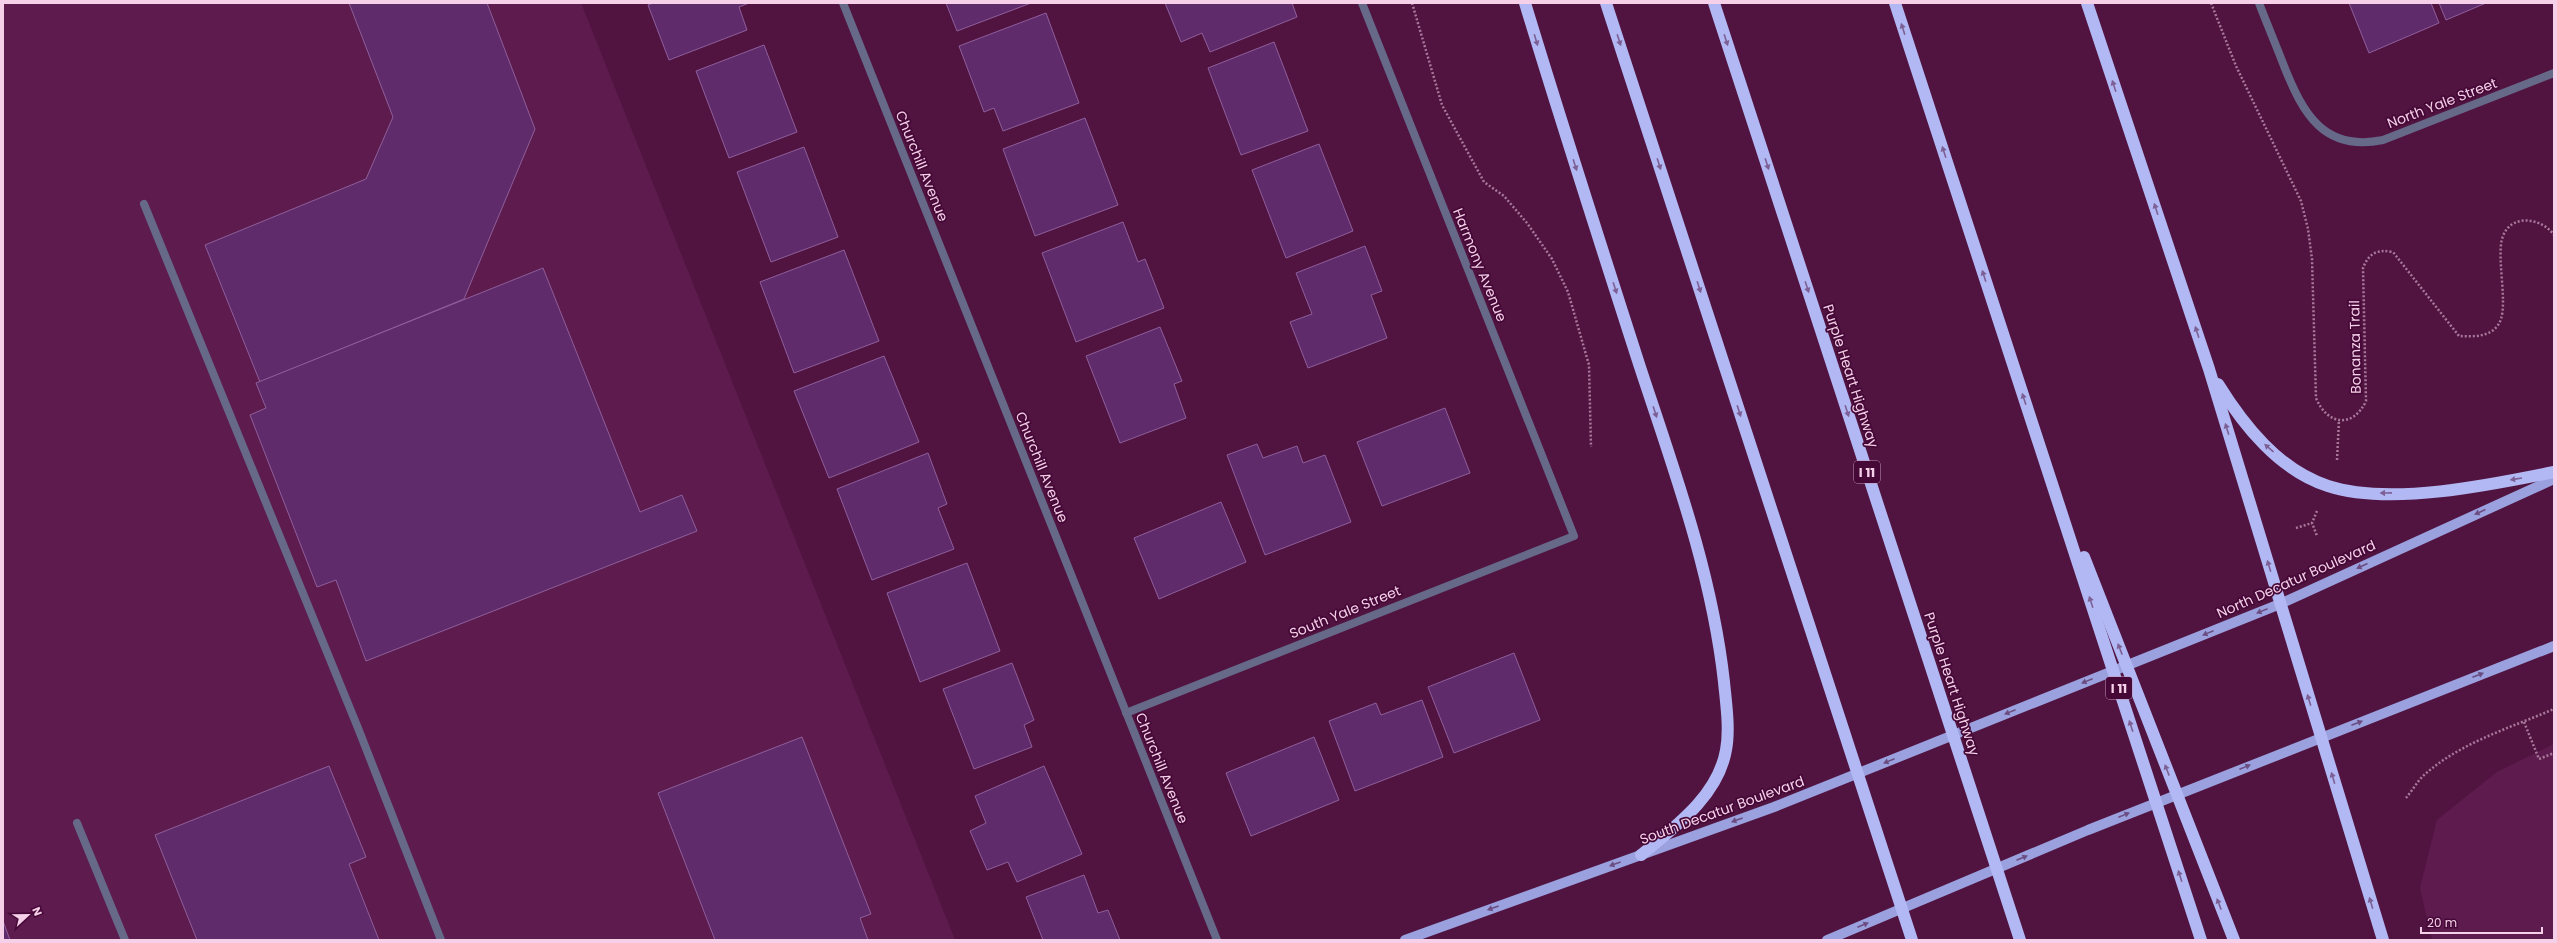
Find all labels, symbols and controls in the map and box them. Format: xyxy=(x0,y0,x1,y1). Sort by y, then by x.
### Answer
one-way arrow xyxy=(1900,22,1906,34)
one-way arrow xyxy=(1616,34,1622,46)
one-way arrow xyxy=(1723,34,1729,46)
one-way arrow xyxy=(1533,35,1539,47)
street label: North Yale Street xyxy=(2384,73,2500,133)
one-way arrow xyxy=(2111,79,2117,91)
street label: Churchill Avenue xyxy=(891,108,953,225)
one-way arrow xyxy=(1941,146,1947,158)
one-way arrow xyxy=(1656,158,1662,170)
one-way arrow xyxy=(1764,158,1770,170)
one-way arrow xyxy=(1572,159,1578,171)
one-way arrow xyxy=(2152,203,2158,215)
street label: Harmony Avenue xyxy=(1448,205,1512,325)
one-way arrow xyxy=(1981,270,1987,282)
one-way arrow xyxy=(1696,282,1702,294)
one-way arrow xyxy=(1804,282,1810,294)
one-way arrow xyxy=(1612,283,1618,295)
street label: Bonanza Trail xyxy=(2344,300,2366,394)
street label: Purple Heart Highway xyxy=(1818,302,1884,450)
one-way arrow xyxy=(2193,326,2199,338)
one-way arrow xyxy=(2021,393,2027,405)
one-way arrow xyxy=(1737,405,1743,417)
one-way arrow xyxy=(1844,405,1850,417)
one-way arrow xyxy=(1652,406,1658,418)
street label: Churchill Avenue xyxy=(1011,409,1073,526)
one-way arrow xyxy=(2224,422,2230,434)
one-way arrow xyxy=(2263,444,2274,453)
road number: I 11 xyxy=(1854,461,1880,483)
one-way arrow xyxy=(2510,476,2522,482)
one-way arrow xyxy=(2379,490,2392,496)
one-way arrow xyxy=(2475,509,2486,515)
street label: North Decatur Boulevard xyxy=(2213,535,2379,623)
one-way arrow xyxy=(2266,560,2272,572)
one-way arrow xyxy=(2356,563,2367,569)
street label: South Yale Street xyxy=(1286,581,1404,643)
one-way arrow xyxy=(2087,596,2093,608)
one-way arrow xyxy=(2256,608,2268,614)
street label: Purple Heart Highway xyxy=(1919,610,1985,758)
one-way arrow xyxy=(2202,630,2214,636)
one-way arrow xyxy=(2116,642,2122,654)
one-way arrow xyxy=(2472,672,2484,678)
road number: I 11 xyxy=(2106,677,2132,699)
one-way arrow xyxy=(2082,678,2093,684)
one-way arrow xyxy=(2306,694,2312,706)
one-way arrow xyxy=(2005,709,2016,715)
street label: Churchill Avenue xyxy=(1131,710,1193,827)
one-way arrow xyxy=(2128,720,2134,732)
one-way arrow xyxy=(2351,720,2362,726)
one-way arrow xyxy=(1883,758,1895,764)
one-way arrow xyxy=(2164,764,2170,775)
one-way arrow xyxy=(2240,764,2252,770)
street label: South Decatur Boulevard xyxy=(1637,771,1807,849)
one-way arrow xyxy=(2330,772,2336,784)
one-way arrow xyxy=(2119,812,2131,818)
one-way arrow xyxy=(1731,818,1743,824)
one-way arrow xyxy=(2016,854,2028,860)
one-way arrow xyxy=(1609,862,1621,868)
one-way arrow xyxy=(2177,870,2183,882)
north arrow xyxy=(8,895,48,935)
one-way arrow xyxy=(2368,896,2374,908)
one-way arrow xyxy=(2216,897,2222,909)
text: N xyxy=(28,904,46,918)
one-way arrow xyxy=(1486,906,1498,912)
scale bar xyxy=(2421,909,2542,935)
text: 20 m xyxy=(2427,914,2457,931)
one-way arrow xyxy=(1858,922,1869,928)

